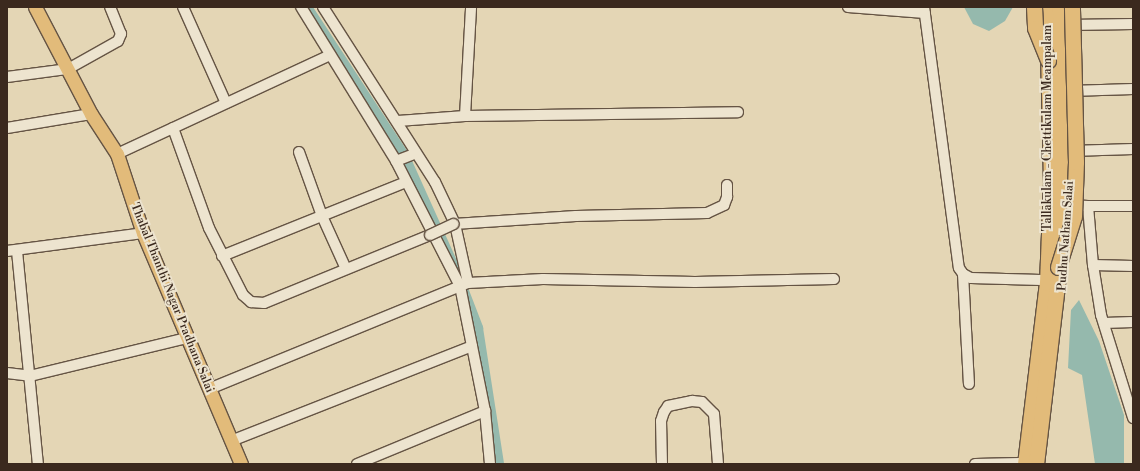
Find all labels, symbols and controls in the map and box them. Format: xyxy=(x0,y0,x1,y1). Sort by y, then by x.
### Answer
street label: Tallakulam - Chettikulam Meampalam xyxy=(1041,25,1055,231)
street label: Pudhu Natham Salai xyxy=(1055,180,1077,292)
street label: Thabal Thanthi Nagar Pradhana Salai xyxy=(127,201,217,395)

